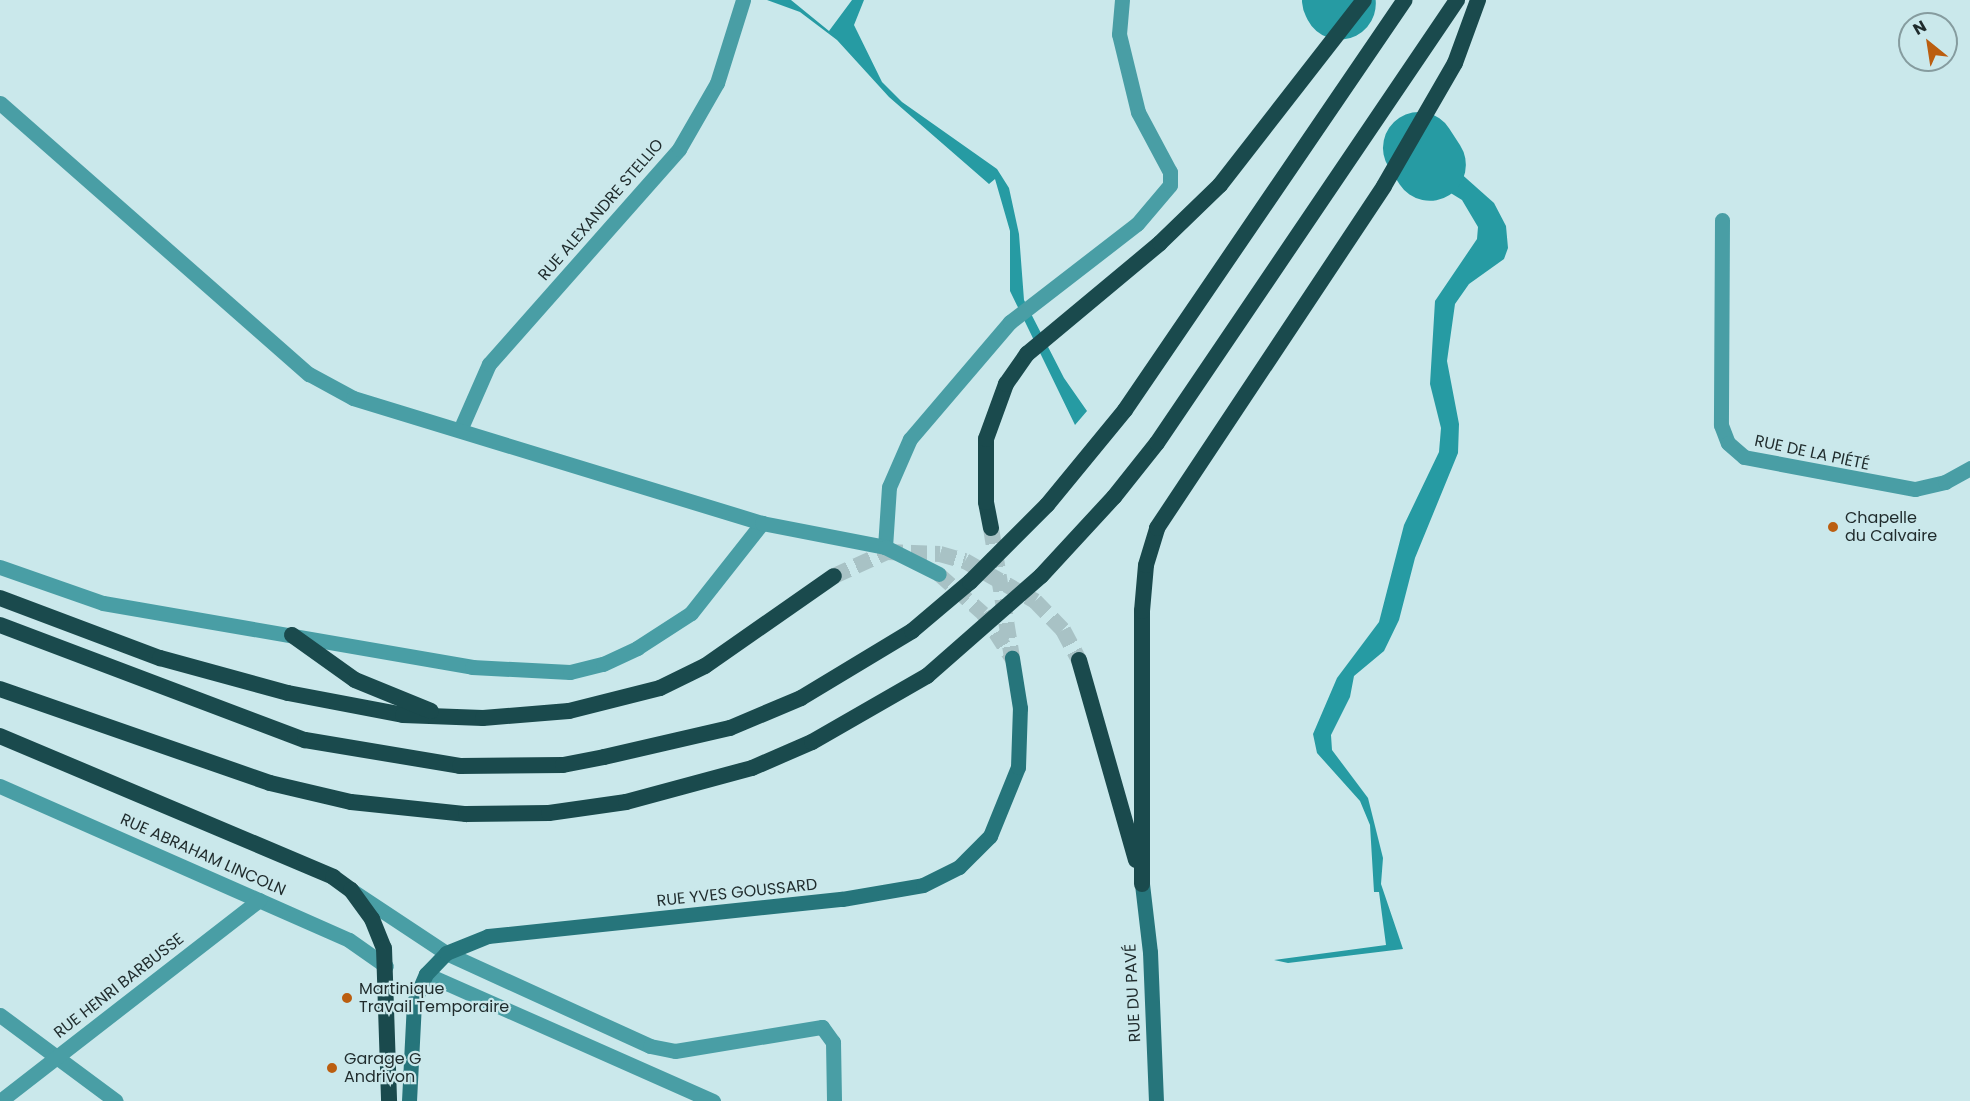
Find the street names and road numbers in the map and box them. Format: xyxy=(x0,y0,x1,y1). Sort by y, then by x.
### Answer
street label: RUE ALEXANDRE STELLIO xyxy=(534,135,668,285)
street label: RUE DE LA PIÉTÉ xyxy=(1753,431,1871,475)
street label: RUE ABRAHAM LINCOLN xyxy=(117,810,289,900)
street label: RUE YVES GOUSSARD xyxy=(656,875,818,911)
street label: RUE HENRI BARBUSSE xyxy=(50,929,188,1043)
street label: RUE DU PAVÉ xyxy=(1121,943,1145,1043)

